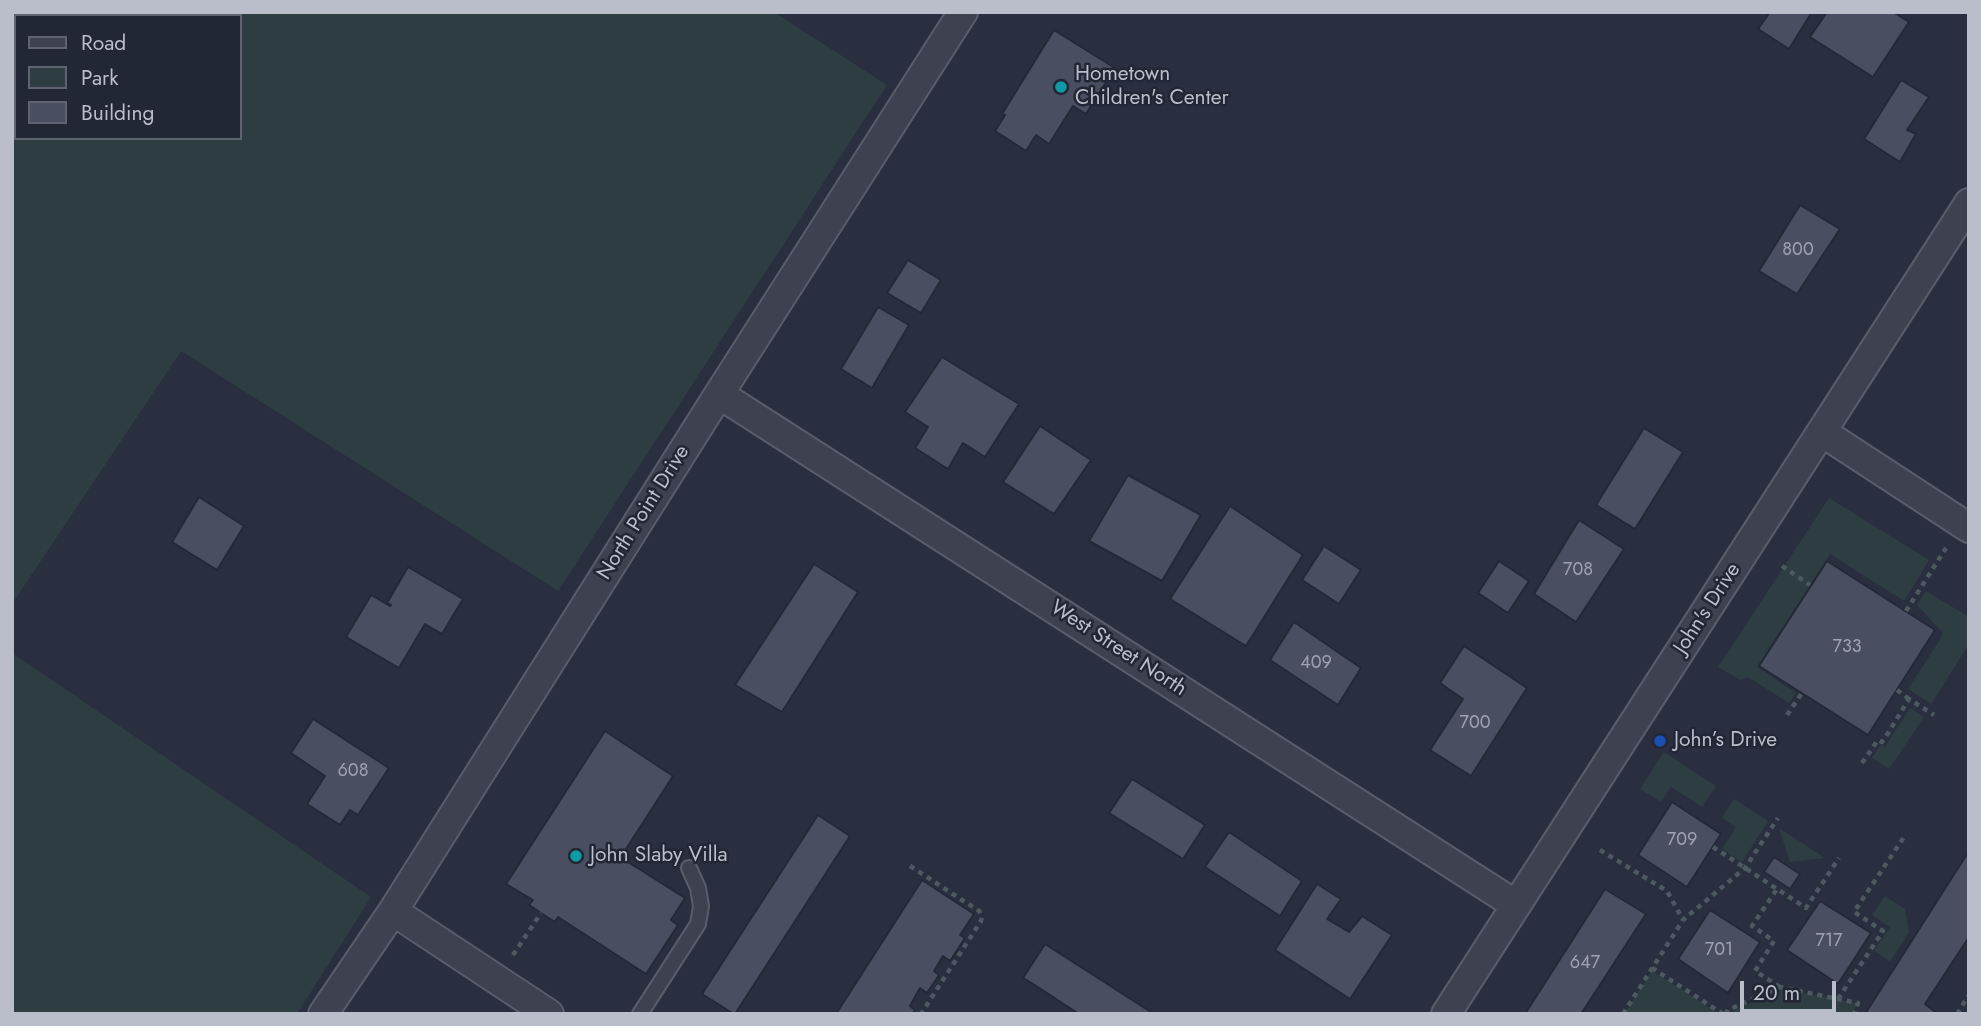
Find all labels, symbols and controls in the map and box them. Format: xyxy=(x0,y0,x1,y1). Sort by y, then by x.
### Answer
legend xyxy=(14,14,242,140)
text: Road xyxy=(81,28,126,58)
place label: Hometown Children's Center xyxy=(1075,62,1229,112)
text: Park xyxy=(81,63,118,93)
marker: Hometown Children's Center xyxy=(1053,79,1069,95)
text: Building xyxy=(81,98,154,128)
house number: 800 xyxy=(1782,240,1814,262)
street label: North Point Drive xyxy=(592,441,696,585)
street label: John's Drive xyxy=(1669,559,1747,659)
house number: 708 xyxy=(1563,560,1593,582)
street label: West Street North xyxy=(1045,596,1191,702)
house number: 733 xyxy=(1832,637,1862,659)
house number: 409 xyxy=(1300,653,1332,675)
house number: 700 xyxy=(1459,713,1491,735)
place label: John’s Drive xyxy=(1674,728,1777,754)
marker: John’s Drive xyxy=(1652,733,1668,749)
house number: 608 xyxy=(338,761,368,783)
house number: 709 xyxy=(1667,830,1697,852)
place label: John Slaby Villa xyxy=(590,843,728,869)
marker: John Slaby Villa xyxy=(568,848,584,864)
house number: 717 xyxy=(1816,931,1842,953)
house number: 701 xyxy=(1705,940,1733,962)
house number: 647 xyxy=(1570,953,1600,975)
scale bar xyxy=(1743,967,1839,1011)
text: 20 m xyxy=(1753,978,1800,1008)

